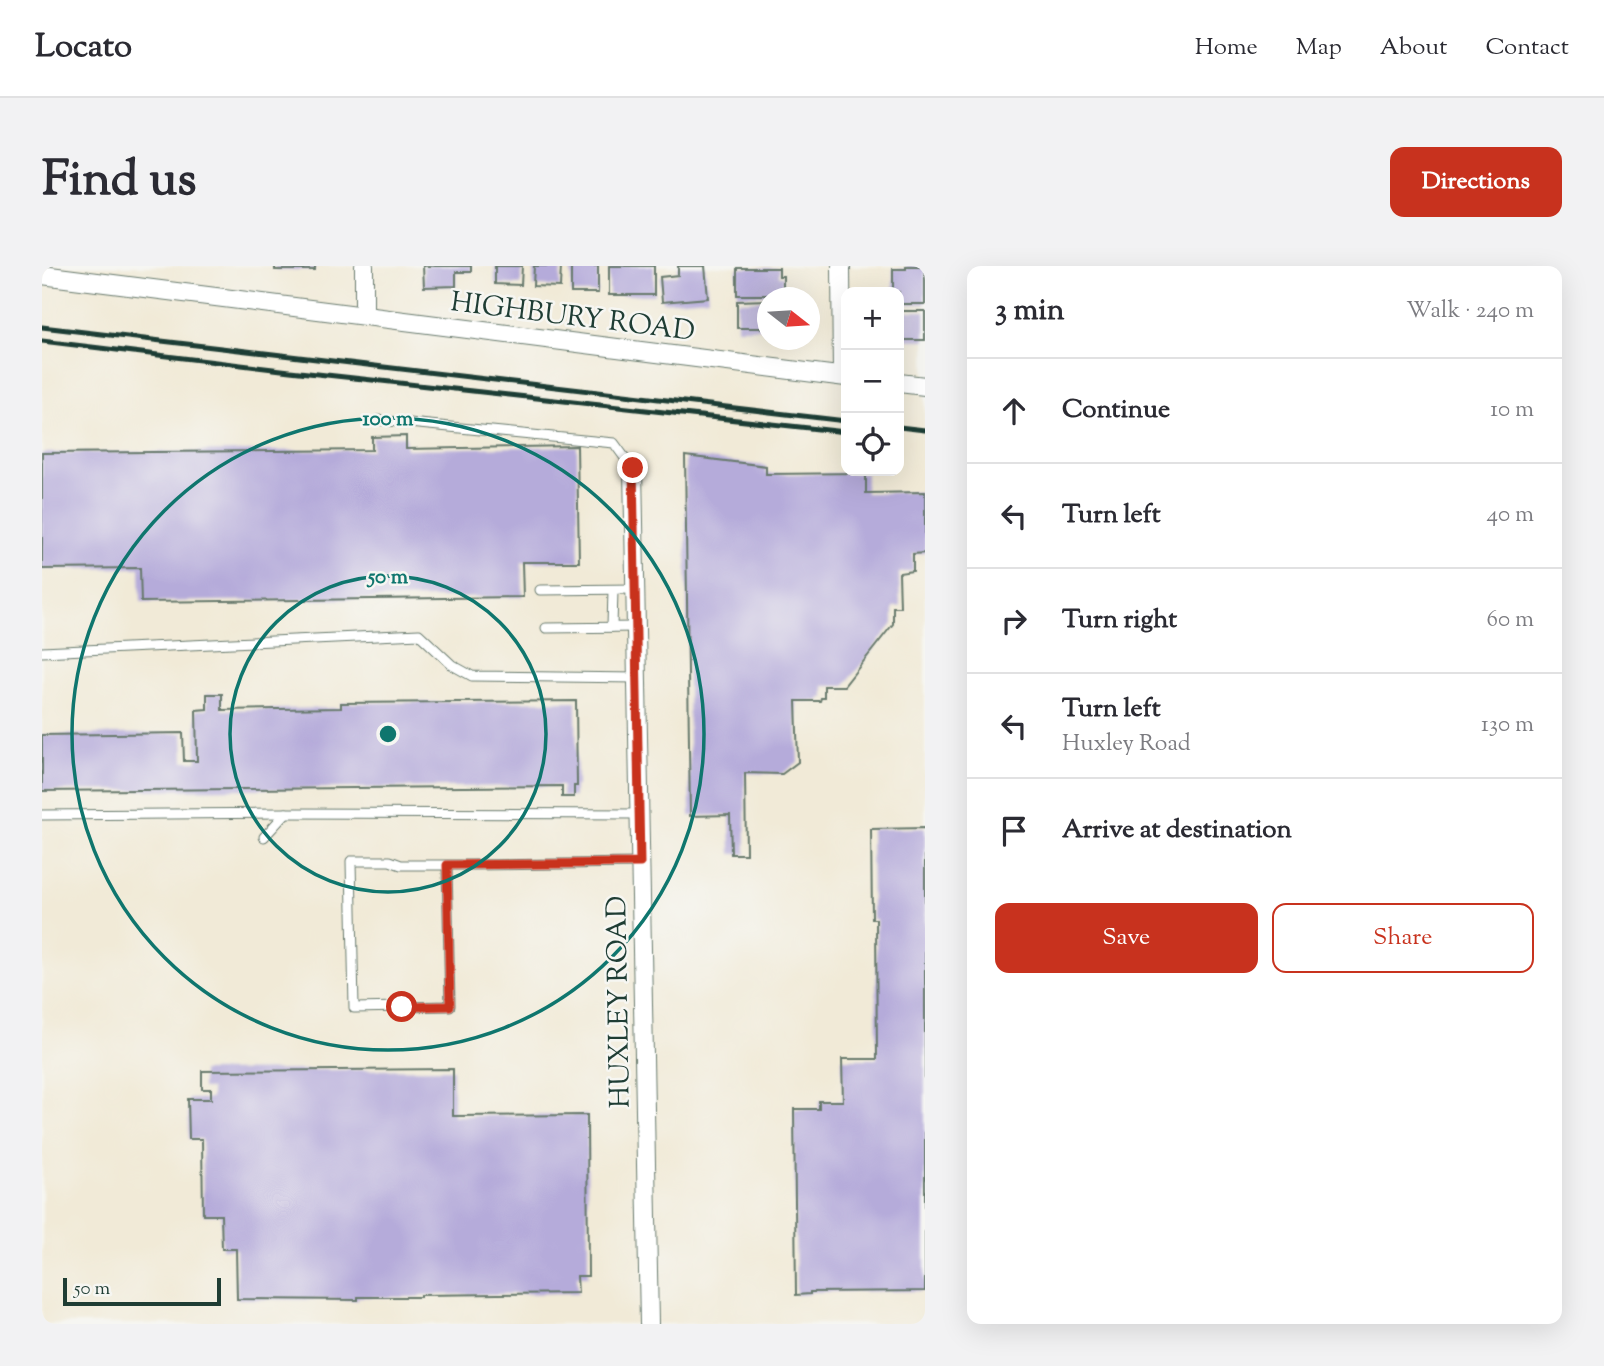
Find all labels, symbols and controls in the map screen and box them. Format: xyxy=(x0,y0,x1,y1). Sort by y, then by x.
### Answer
text: Locato xyxy=(35,24,132,72)
text: Home xyxy=(1195,31,1258,65)
text: Map xyxy=(1296,31,1342,65)
text: About xyxy=(1380,31,1447,65)
text: Contact xyxy=(1485,31,1569,65)
text: Find us xyxy=(42,147,196,217)
button: Directions xyxy=(1390,147,1562,217)
street label: HIGHBURY ROAD xyxy=(448,283,697,353)
north arrow xyxy=(757,287,820,350)
map controls xyxy=(841,287,904,476)
button: + xyxy=(841,287,904,350)
text: 3 min xyxy=(995,290,1065,333)
text: Walk · 240 m xyxy=(1406,295,1534,328)
button: − xyxy=(841,350,904,413)
icon: ahead xyxy=(995,392,1033,430)
text: Continue xyxy=(1062,392,1170,429)
text: 10 m xyxy=(1490,394,1534,427)
text: 100 m xyxy=(363,405,414,435)
button: locate xyxy=(841,413,904,476)
route end xyxy=(617,452,648,483)
icon: left xyxy=(995,497,1033,535)
text: Turn left xyxy=(1062,497,1161,534)
text: 40 m xyxy=(1487,499,1534,532)
text: 50 m xyxy=(366,563,409,593)
icon: right xyxy=(995,602,1033,640)
text: Turn right xyxy=(1062,602,1177,639)
text: 60 m xyxy=(1486,604,1534,637)
text: Turn left xyxy=(1062,691,1161,728)
icon: left xyxy=(995,707,1033,745)
text: 130 m xyxy=(1481,709,1534,742)
centre of rings xyxy=(376,722,400,746)
text: Huxley Road xyxy=(1062,728,1191,761)
icon: arrive xyxy=(995,812,1033,850)
text: Arrive at destination xyxy=(1062,812,1292,849)
street label: HUXLEY ROAD xyxy=(598,895,642,1108)
button: Save xyxy=(995,903,1258,973)
button: Share xyxy=(1272,903,1534,973)
route start xyxy=(386,991,417,1022)
scale bar xyxy=(63,1275,220,1307)
text: 50 m xyxy=(74,1276,110,1303)

